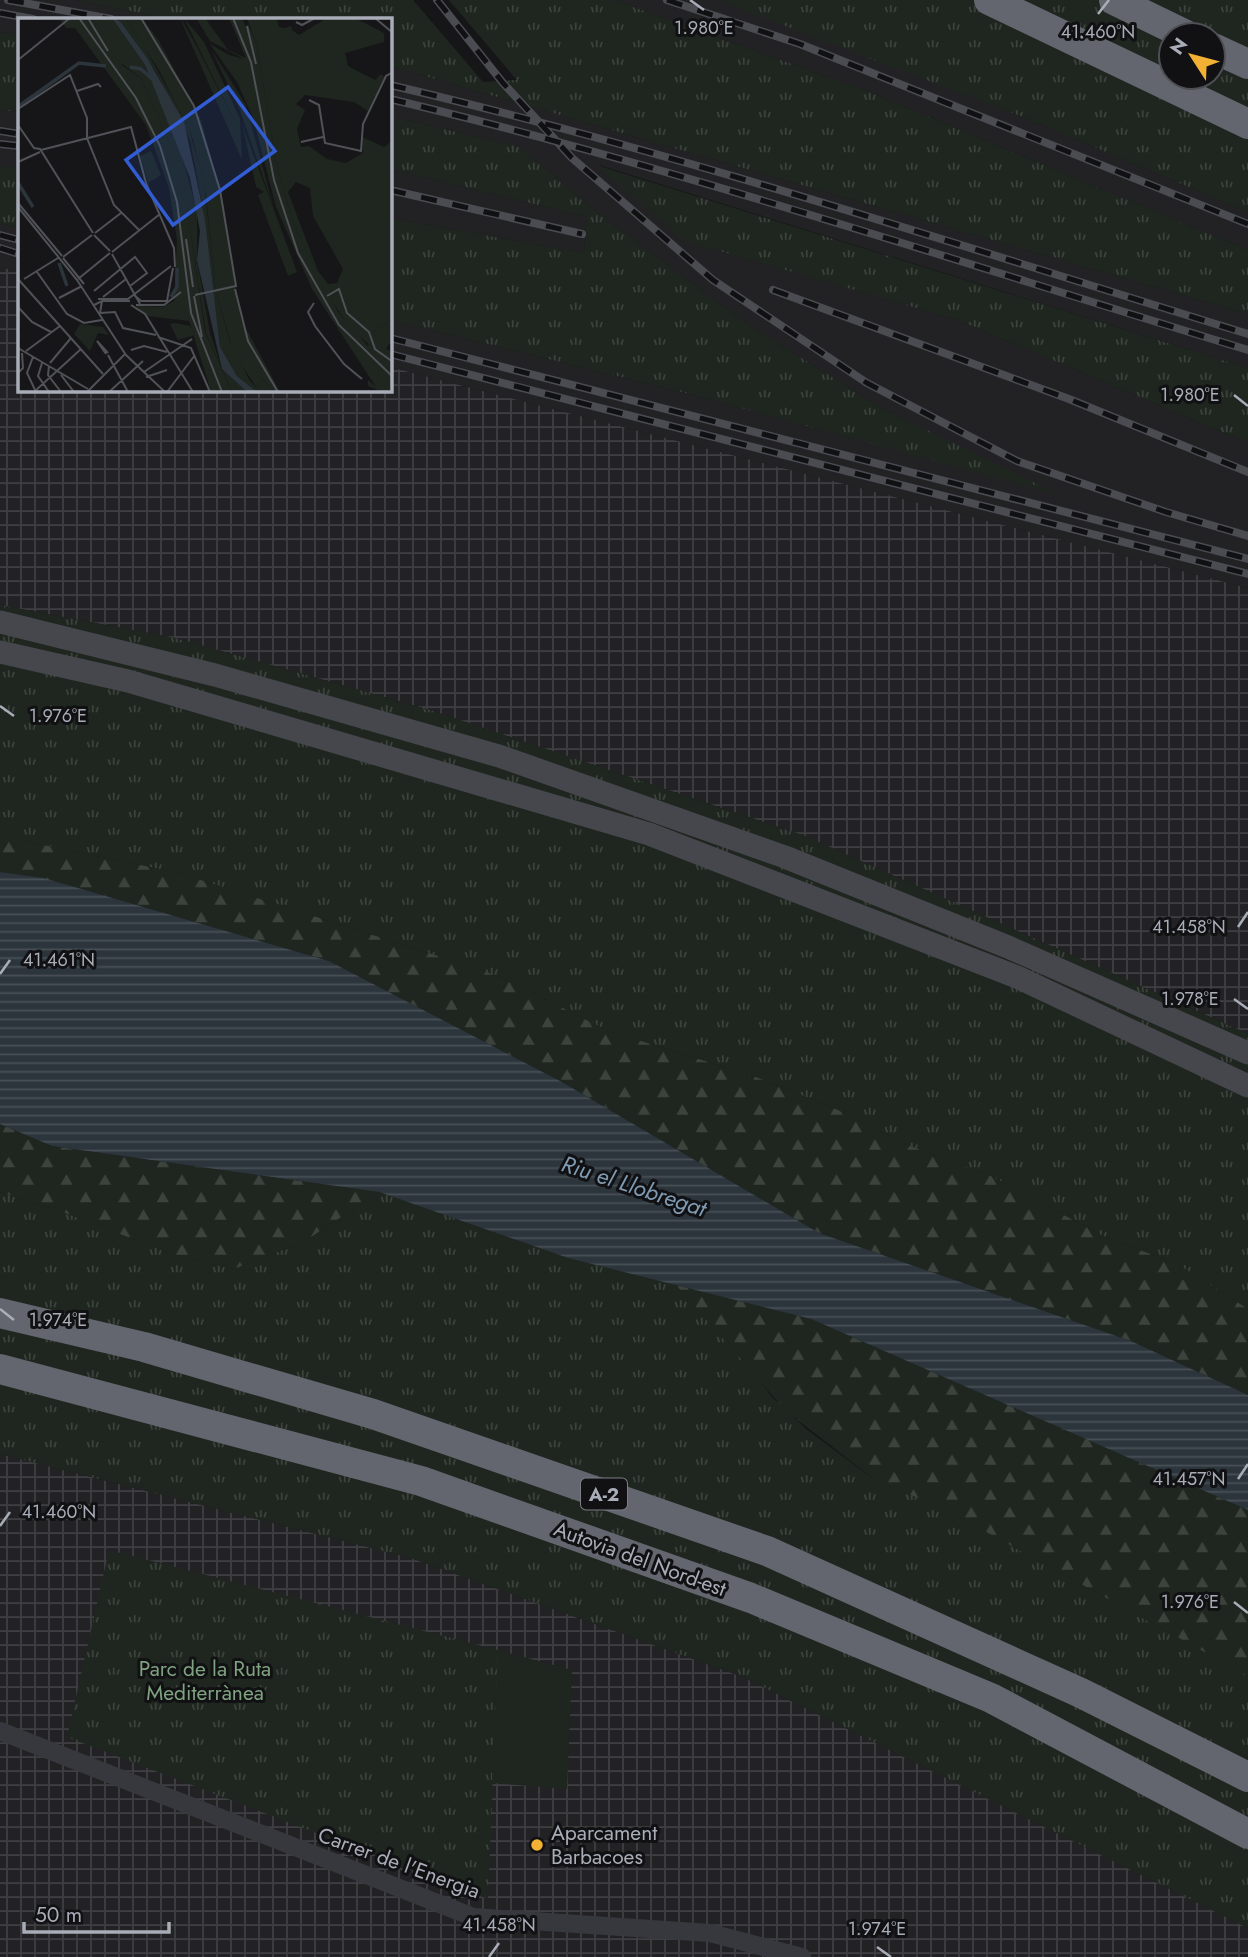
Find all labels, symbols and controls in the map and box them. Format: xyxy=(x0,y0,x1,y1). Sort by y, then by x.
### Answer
text: 1.980°E xyxy=(674,15,734,41)
inset map xyxy=(18,18,392,392)
text: 41.460°N xyxy=(1061,19,1135,45)
north arrow xyxy=(1157,21,1227,91)
text: N xyxy=(1163,32,1194,60)
text: 1.980°E xyxy=(1160,382,1220,408)
text: 1.976°E xyxy=(29,703,87,729)
text: 41.458°N xyxy=(1152,914,1226,940)
text: 41.461°N xyxy=(23,947,95,973)
text: 1.978°E xyxy=(1161,986,1219,1012)
water label: Riu el Llobregat xyxy=(557,1147,712,1226)
text: 1.974°E xyxy=(29,1307,87,1333)
text: 41.457°N xyxy=(1152,1466,1226,1492)
road number: A-2 xyxy=(581,1478,627,1510)
text: 41.460°N xyxy=(22,1499,96,1525)
street label: Autovia del Nord-est xyxy=(550,1514,730,1604)
text: 1.976°E xyxy=(1161,1589,1219,1615)
park label: Parc de la Ruta Mediterrànea xyxy=(139,1654,271,1708)
place label: Aparcament Barbacoes xyxy=(551,1818,657,1872)
street label: Carrer de l'Energia xyxy=(314,1820,484,1906)
marker: Aparcament Barbacoes xyxy=(529,1837,545,1853)
scale bar xyxy=(24,1890,170,1934)
text: 50 m xyxy=(35,1900,82,1930)
text: 41.458°N xyxy=(462,1912,536,1938)
text: 1.974°E xyxy=(848,1916,906,1942)

